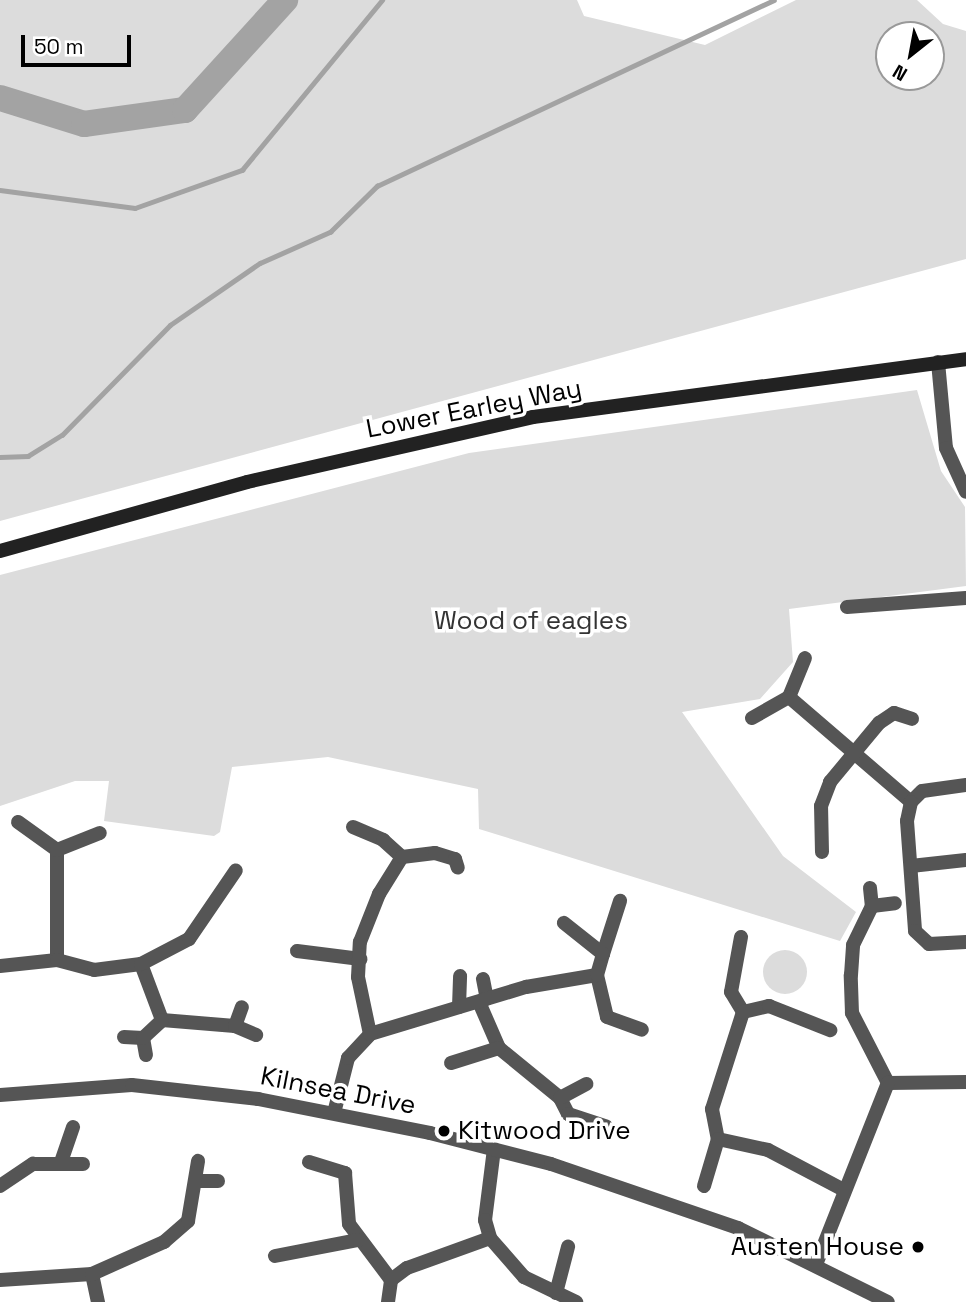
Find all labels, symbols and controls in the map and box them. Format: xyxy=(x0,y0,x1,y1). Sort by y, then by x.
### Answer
scale bar xyxy=(24,21,135,65)
north arrow xyxy=(875,21,945,91)
text: 50 m xyxy=(34,33,84,60)
text: N xyxy=(888,59,912,87)
street label: Lower Earley Way xyxy=(363,373,585,445)
park label: Wood of eagles xyxy=(434,605,628,637)
street label: Kilnsea Drive xyxy=(258,1061,418,1121)
place label: Kitwood Drive xyxy=(458,1115,631,1147)
marker: Kitwood Drive xyxy=(436,1123,452,1139)
place label: Austen House xyxy=(731,1231,904,1263)
marker: Austen House xyxy=(910,1239,926,1255)

